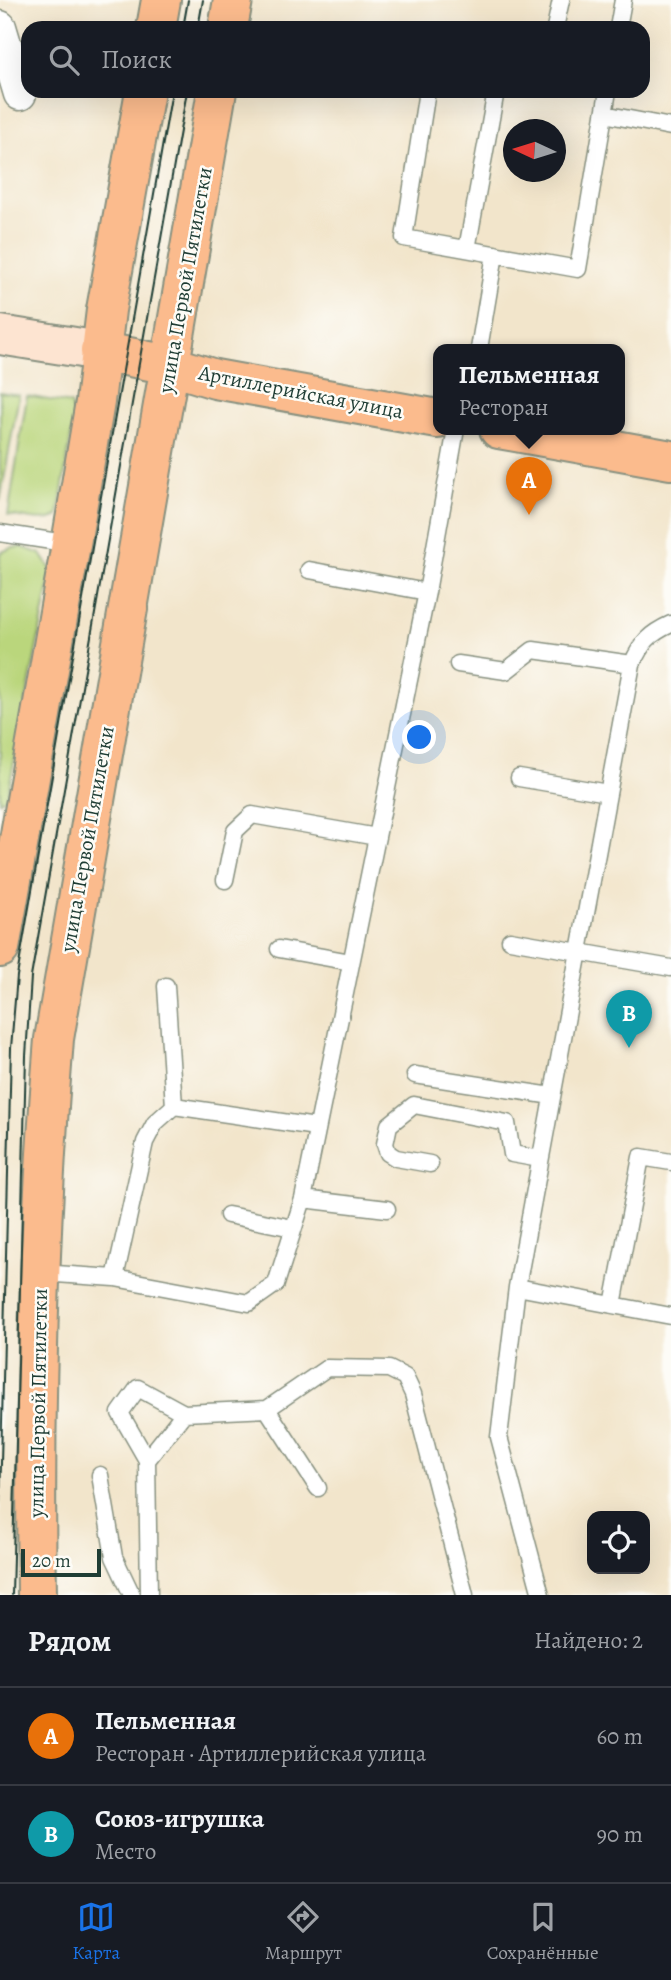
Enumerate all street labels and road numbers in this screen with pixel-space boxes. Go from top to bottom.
street label: улица Первой Пятилетки [151,165,219,396]
street label: Артиллерийская улица [195,358,406,426]
street label: улица Первой Пятилетки [53,724,121,955]
street label: улица Первой Пятилетки [22,1288,54,1519]

